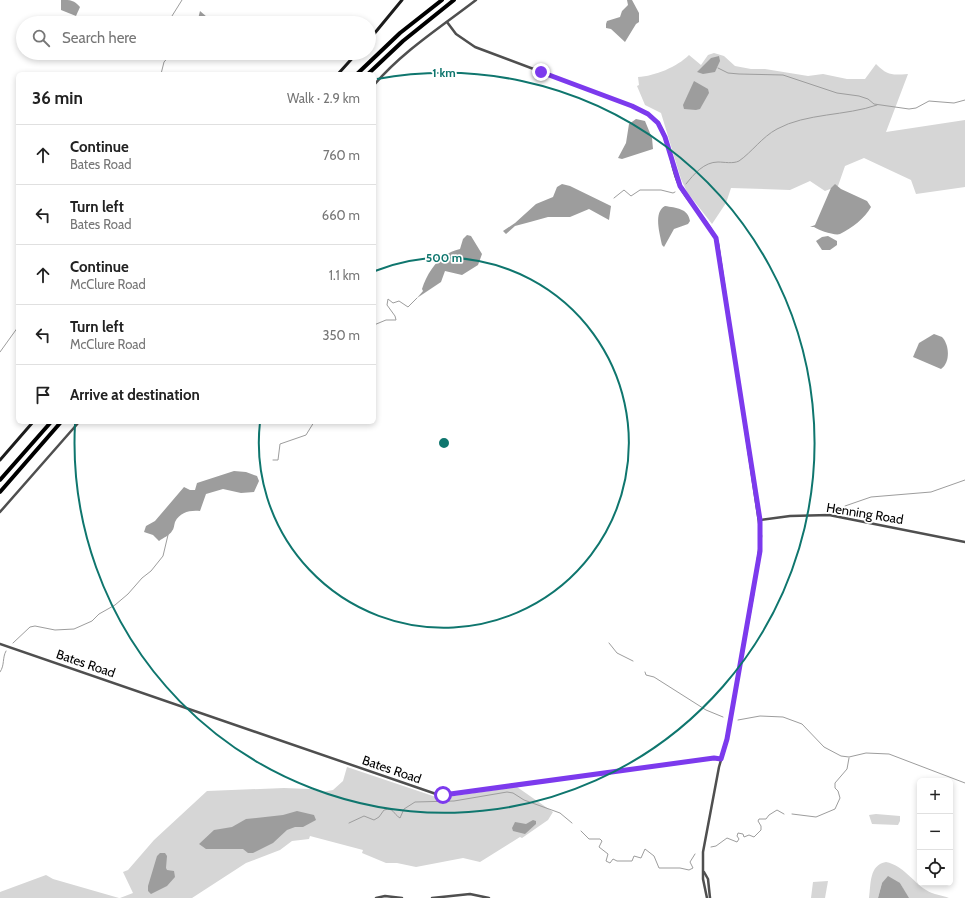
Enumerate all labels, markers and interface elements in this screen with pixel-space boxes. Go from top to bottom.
search box [16,16,376,60]
icon: search [30,27,52,49]
text: Search here [62,29,137,47]
route end [532,63,550,81]
text: 1 km [432,65,456,80]
text: 36 min [32,88,83,108]
text: Walk · 2.9 km [287,90,360,106]
text: Continue [70,138,129,156]
icon: ahead [32,144,54,166]
text: 760 m [323,147,360,163]
text: Bates Road [70,156,131,172]
text: Turn left [70,198,124,216]
icon: left [32,204,54,226]
text: 660 m [322,207,360,223]
text: Bates Road [70,216,131,232]
text: 500 m [426,250,462,265]
text: Continue [70,258,129,276]
icon: ahead [32,264,54,286]
text: 1.1 km [329,267,360,283]
text: McClure Road [70,276,146,292]
text: Turn left [70,318,124,336]
icon: left [32,324,54,346]
text: 350 m [323,327,360,343]
text: McClure Road [70,336,146,352]
icon: arrive [32,384,54,406]
text: Arrive at destination [70,386,200,404]
centre of rings [437,436,451,450]
street label: Henning Road [825,499,905,527]
street label: Bates Road [54,645,118,681]
street label: Bates Road [360,751,424,787]
map controls [917,778,953,886]
button: + [917,778,953,814]
route start [434,786,452,804]
button: − [917,814,953,850]
button: locate [917,850,953,886]

